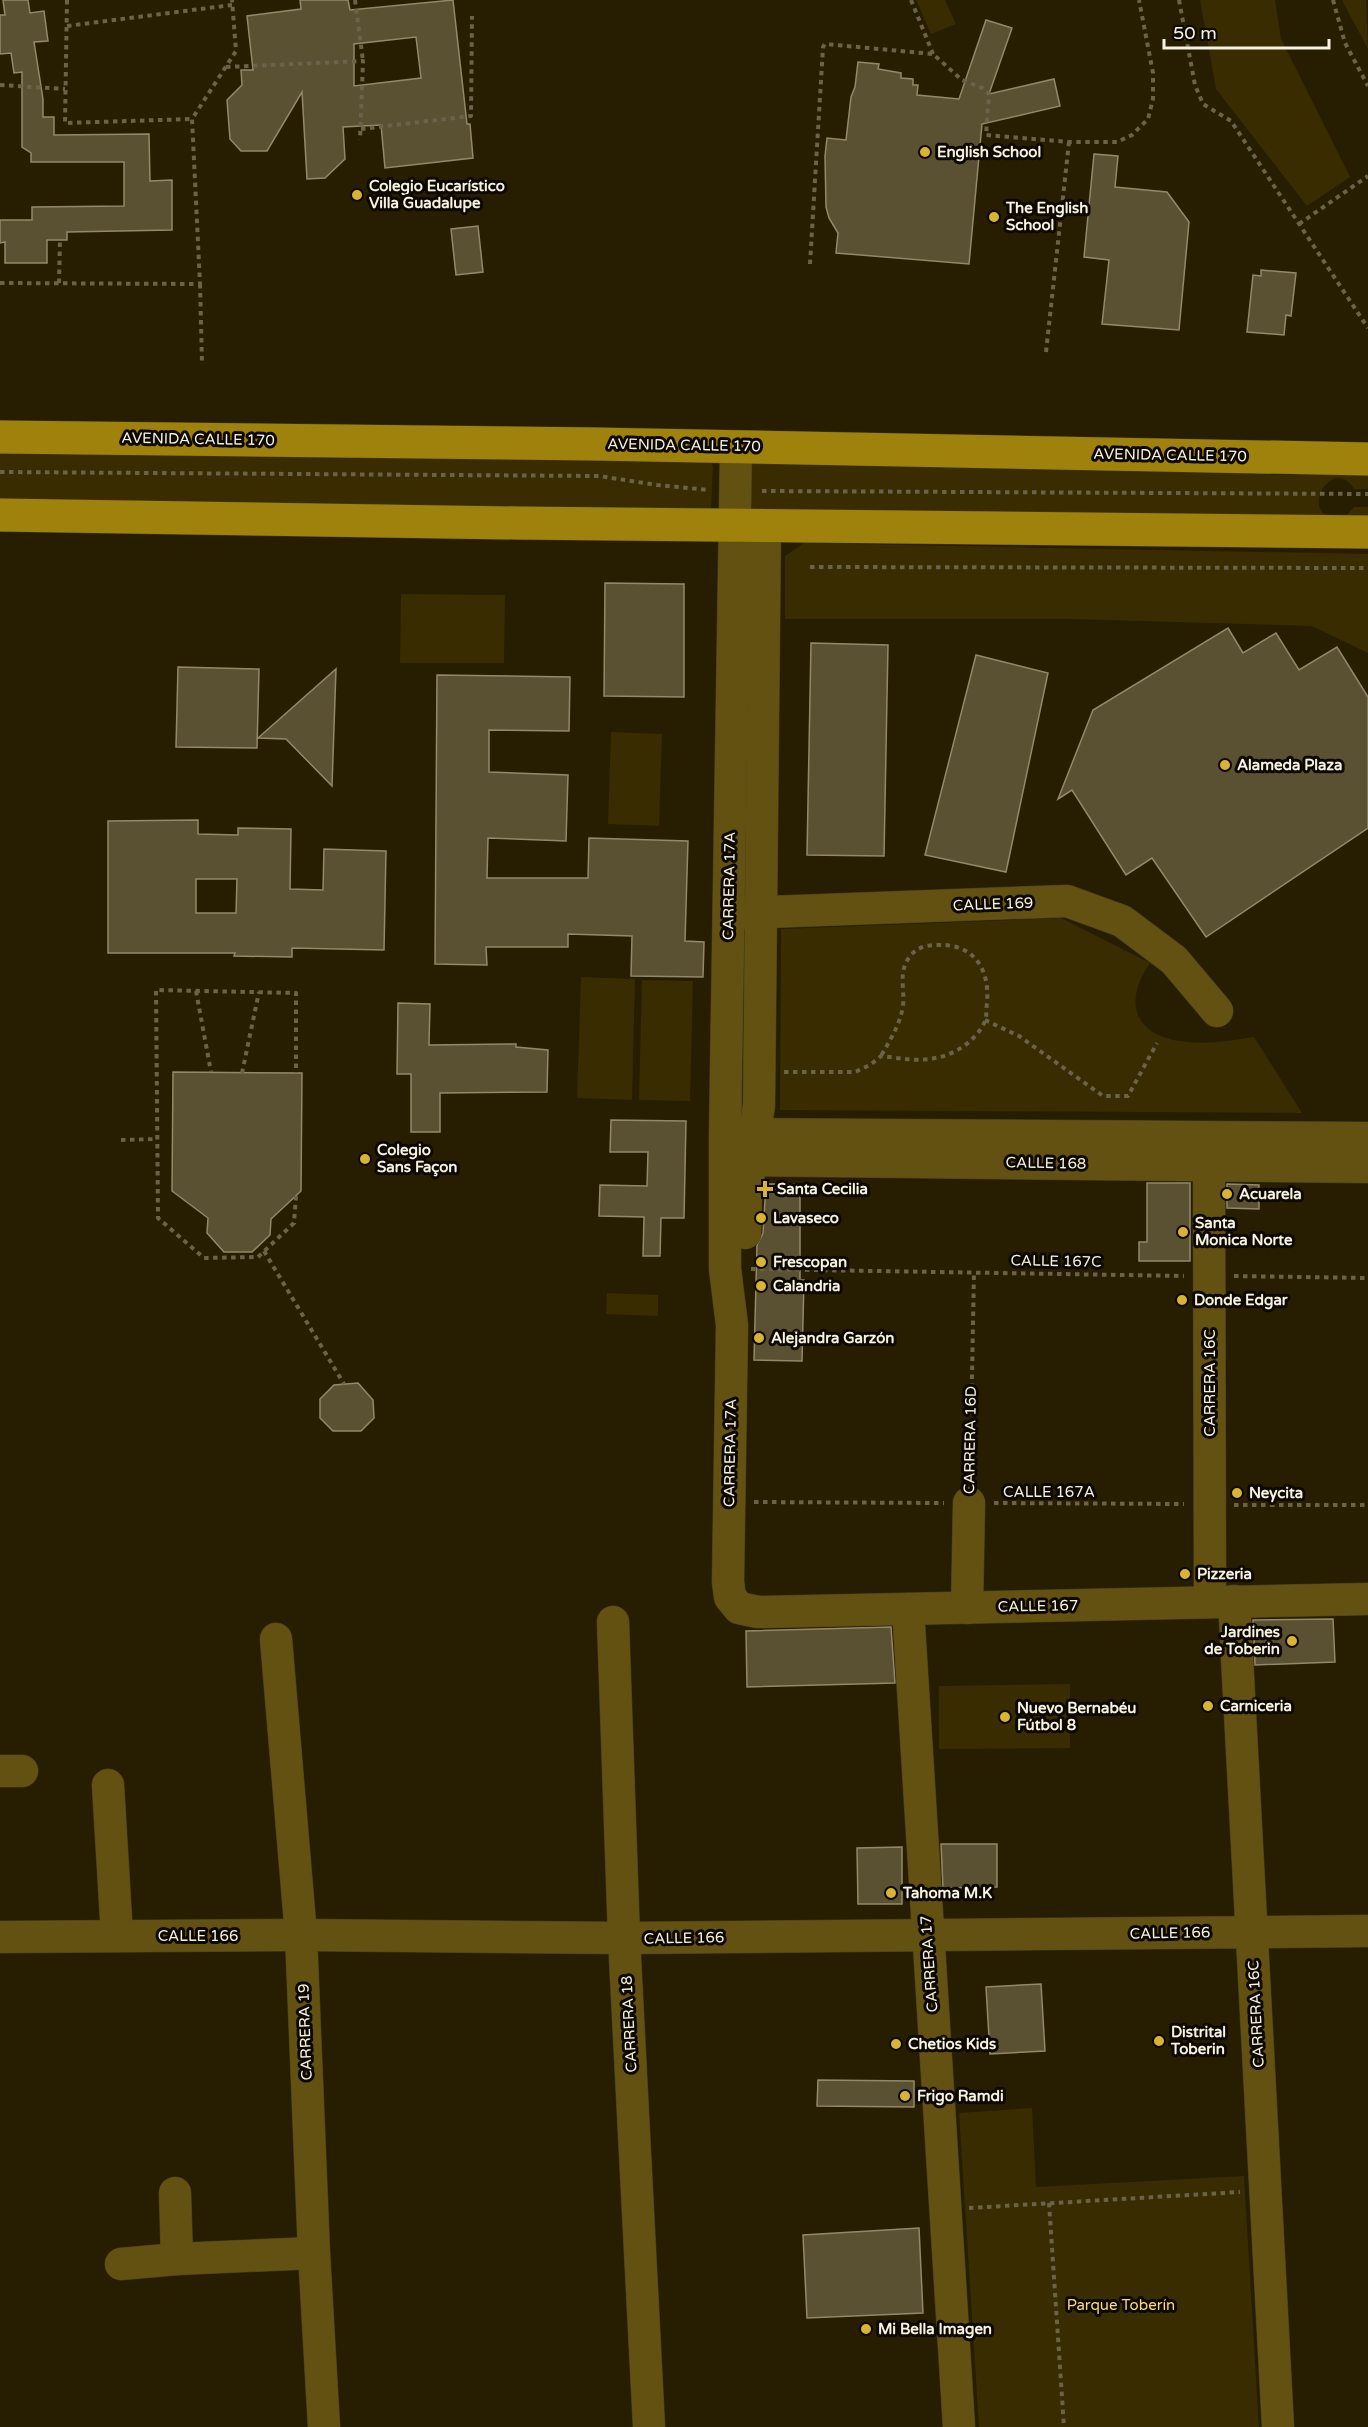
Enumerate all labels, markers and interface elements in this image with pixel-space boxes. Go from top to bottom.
scale bar [1164,12,1329,50]
text: 50 m [1173,22,1217,44]
place label: English School [937,143,1041,162]
marker: English School [918,145,932,159]
place label: Colegio Eucarístico Villa Guadalupe [369,177,505,213]
marker: Colegio Eucarístico Villa Guadalupe [350,188,364,202]
place label: The English School [1005,199,1088,234]
marker: The English School [987,210,1001,224]
street label: AVENIDA CALLE 170 [121,429,275,449]
street label: AVENIDA CALLE 170 [607,435,761,455]
street label: AVENIDA CALLE 170 [1093,445,1247,465]
place label: Alameda Plaza [1237,756,1342,774]
marker: Alameda Plaza [1218,758,1232,772]
street label: CARRERA 17A [719,832,739,940]
street label: CALLE 169 [952,894,1034,914]
place label: Colegio Sans Façon [377,1141,458,1177]
marker: Colegio Sans Façon [358,1152,372,1166]
street label: CALLE 168 [1006,1153,1086,1173]
place label: Santa Cecilia [777,1180,868,1198]
marker: Santa Cecilia [758,1182,772,1196]
place label: Acuarela [1239,1185,1302,1203]
marker: Acuarela [1220,1187,1234,1201]
place label: Lavaseco [773,1209,839,1227]
marker: Lavaseco [754,1211,768,1225]
place label: Santa Monica Norte [1195,1214,1293,1249]
marker: Santa Monica Norte [1176,1225,1190,1239]
street label: CALLE 167C [1010,1251,1102,1271]
place label: Frescopan [773,1253,847,1272]
marker: Frescopan [754,1255,768,1269]
place label: Calandria [773,1277,841,1295]
marker: Calandria [754,1279,768,1293]
place label: Donde Edgar [1194,1291,1288,1310]
marker: Donde Edgar [1175,1293,1189,1307]
place label: Alejandra Garzón [771,1329,895,1348]
street label: CARRERA 16C [1201,1329,1219,1437]
marker: Alejandra Garzón [752,1331,766,1345]
street label: CARRERA 16D [960,1386,980,1494]
street label: CARRERA 17A [720,1399,740,1507]
street label: CALLE 167A [1003,1483,1095,1501]
place label: Neycita [1249,1484,1303,1503]
marker: Neycita [1230,1486,1244,1500]
place label: Pizzeria [1197,1565,1252,1583]
marker: Pizzeria [1178,1567,1192,1581]
street label: CALLE 167 [998,1596,1078,1616]
place label: Jardines de Toberin [1204,1623,1280,1658]
marker: Jardines de Toberin [1285,1634,1299,1648]
place label: Carniceria [1220,1697,1292,1715]
place label: Nuevo Bernabéu Fútbol 8 [1017,1699,1136,1734]
marker: Carniceria [1201,1699,1215,1713]
marker: Nuevo Bernabéu Fútbol 8 [998,1710,1012,1724]
place label: Tahoma M.K [902,1884,992,1902]
marker: Tahoma M.K [884,1886,898,1900]
street label: CARRERA 17 [917,1915,941,2013]
street label: CALLE 166 [1130,1923,1210,1943]
street label: CALLE 166 [158,1927,238,1945]
street label: CALLE 166 [644,1928,724,1948]
street label: CARRERA 16C [1244,1960,1268,2068]
street label: CARRERA 18 [617,1975,641,2073]
street label: CARRERA 19 [294,1983,316,2081]
place label: Distrital Toberin [1170,2023,1226,2058]
marker: Distrital Toberin [1152,2034,1166,2048]
place label: Chetios Kids [908,2035,996,2053]
marker: Chetios Kids [889,2037,903,2051]
place label: Frigo Ramdi [917,2087,1004,2106]
marker: Frigo Ramdi [898,2089,912,2103]
park label: Parque Toberín [1067,2296,1175,2314]
place label: Mi Bella Imagen [878,2320,992,2339]
marker: Mi Bella Imagen [859,2322,873,2336]

